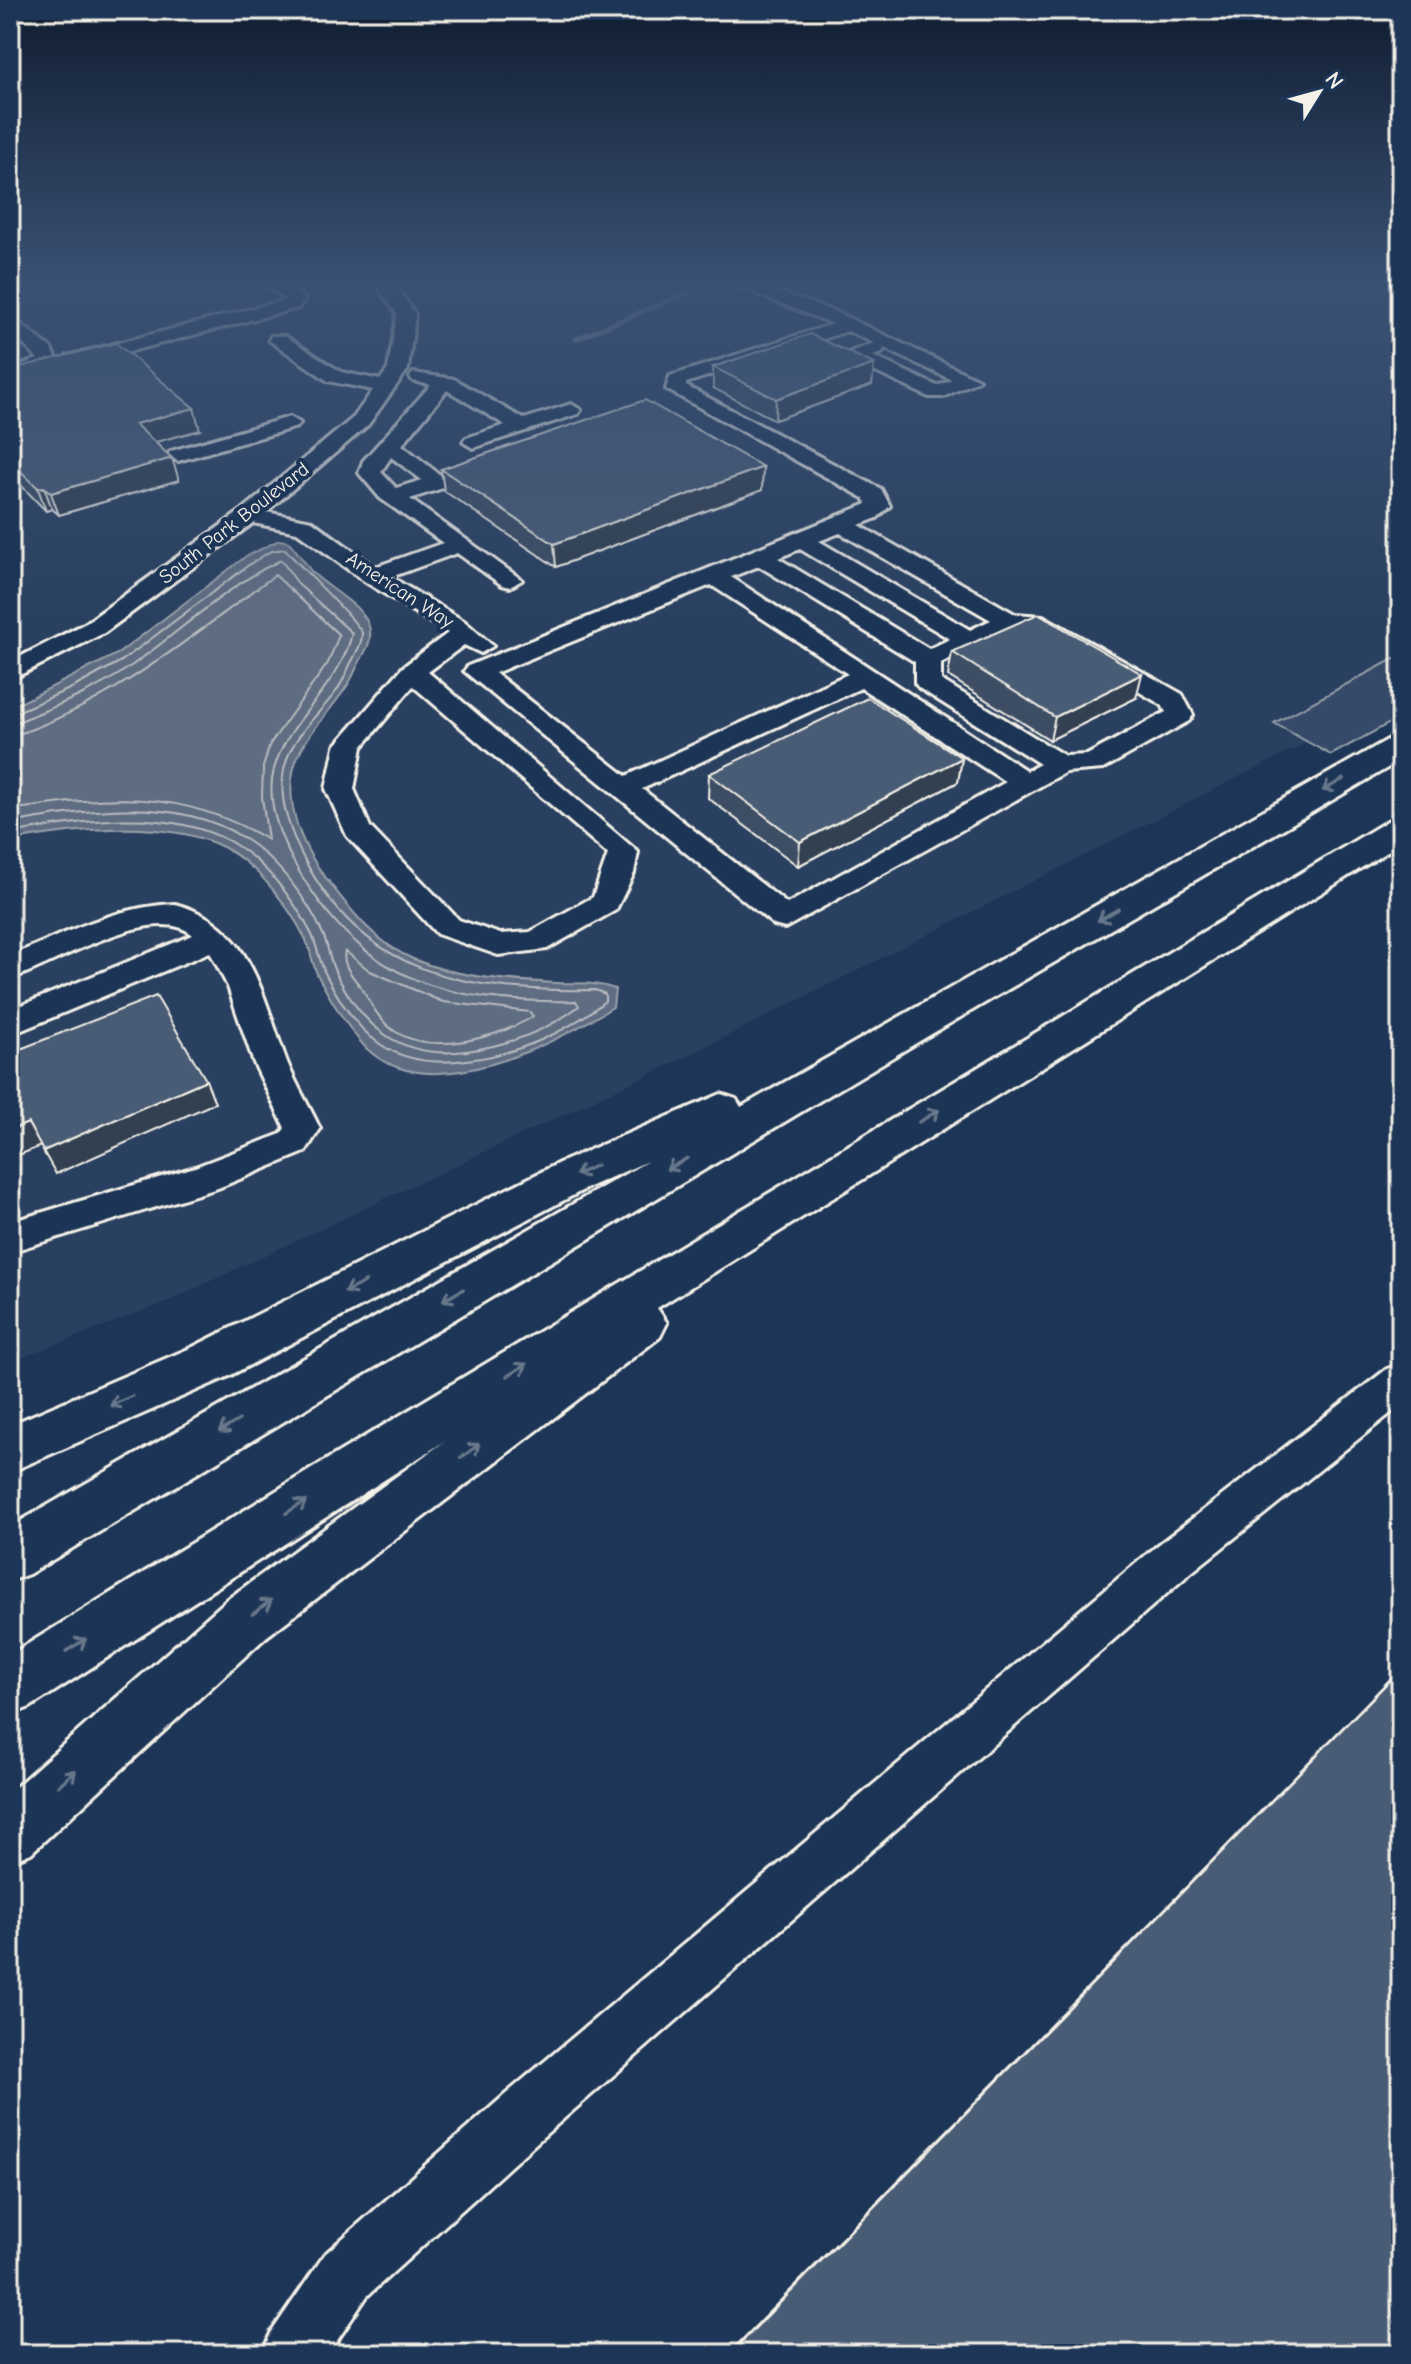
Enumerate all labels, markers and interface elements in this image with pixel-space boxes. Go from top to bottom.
north arrow [1279,52,1359,132]
text: N [1319,67,1349,94]
street label: South Park Boulevard [155,457,313,589]
street label: American Way [342,547,458,633]
one-way arrow [1322,777,1345,793]
one-way arrow [1097,907,1120,923]
one-way arrow [917,1108,940,1124]
one-way arrow [666,1157,690,1172]
one-way arrow [575,1163,599,1178]
one-way arrow [343,1280,367,1296]
one-way arrow [442,1287,465,1303]
one-way arrow [505,1362,528,1378]
one-way arrow [109,1394,134,1409]
one-way arrow [218,1418,241,1434]
one-way arrow [459,1443,481,1459]
one-way arrow [284,1498,307,1514]
one-way arrow [251,1598,272,1615]
one-way arrow [64,1637,87,1653]
one-way arrow [56,1769,76,1787]

